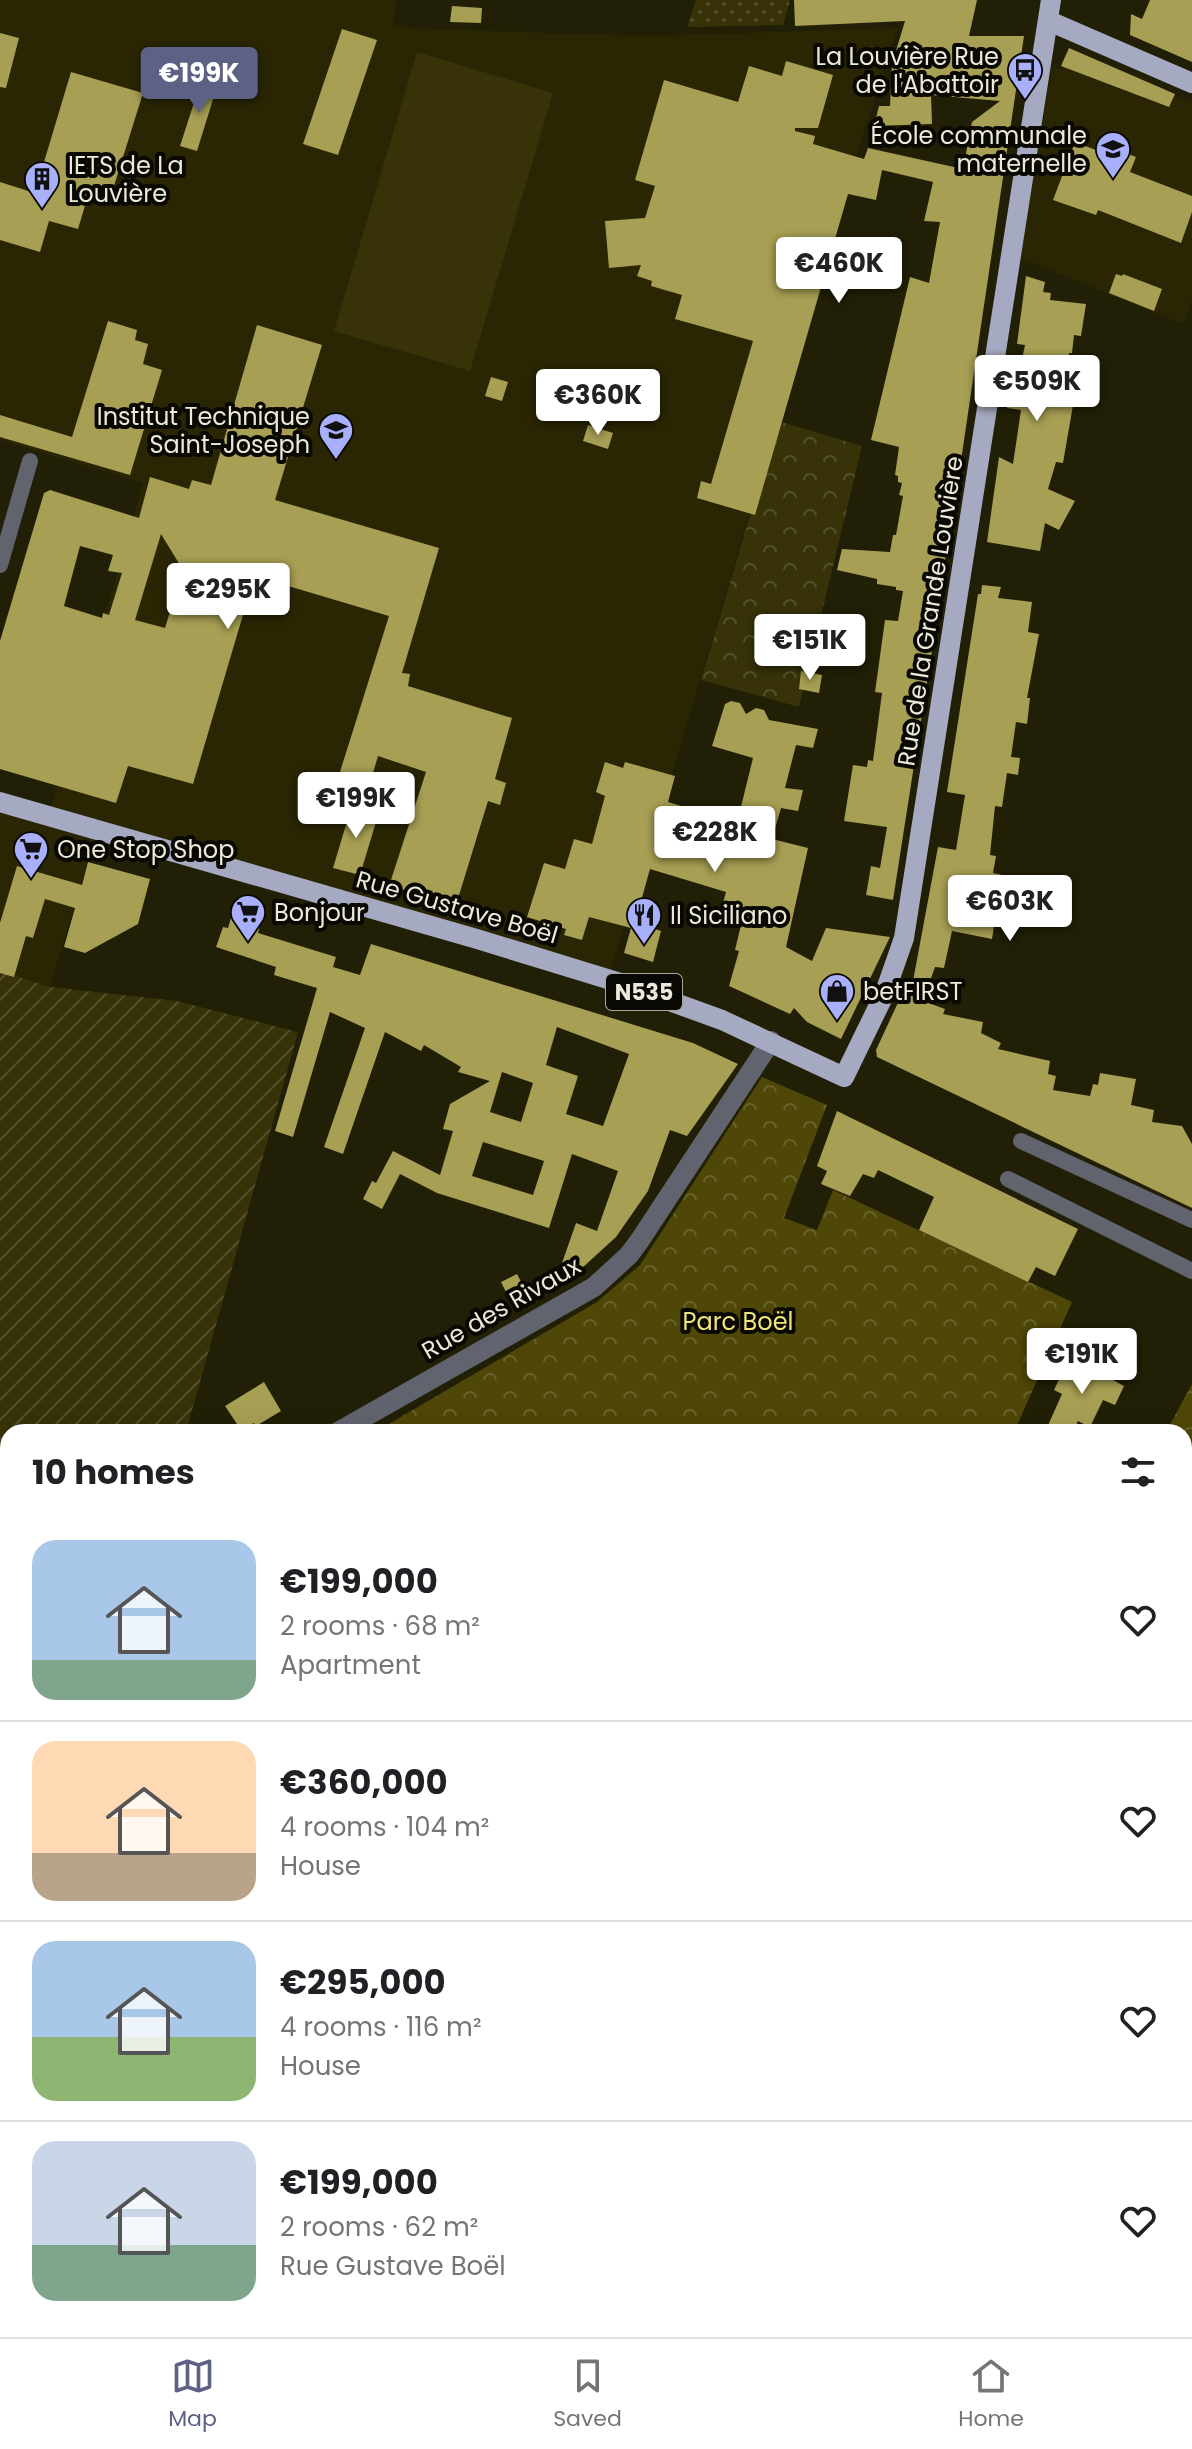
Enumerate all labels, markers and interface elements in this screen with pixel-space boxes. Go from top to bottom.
place label: La Louvière Rue de l'Abattoir [816,40,999,101]
pin: €199K [143,47,255,115]
bus stop icon: La Louvière Rue de l'Abattoir [1006,51,1044,101]
text: €199K [159,55,239,91]
place label: École communale maternelle [870,119,1087,180]
school or university icon: École communale maternelle [1094,130,1132,180]
place label: IETS de La Louvière [68,149,184,210]
building icon: IETS de La Louvière [23,160,61,210]
pin: €460K [783,237,895,305]
text: €460K [794,245,884,281]
pin: €509K [981,355,1093,423]
text: €509K [993,363,1081,399]
pin: €360K [542,369,654,437]
text: €360K [554,377,642,413]
place label: Institut Technique Saint-Joseph [97,400,310,461]
school or university icon: Institut Technique Saint-Joseph [317,411,355,461]
street label: Rue de la Grande Louvière [889,454,971,768]
pin: €295K [172,563,284,631]
text: €295K [185,571,271,607]
pin: €151K [754,614,866,682]
text: €151K [772,622,848,658]
pin: €199K [300,772,412,840]
text: €199K [316,780,396,816]
pin: €228K [659,806,771,874]
text: €228K [672,814,758,850]
supermarket icon: One Stop Shop [12,830,50,880]
place label: One Stop Shop [57,833,234,866]
street label: Rue Gustave Boël [352,862,562,952]
pin: €603K [954,875,1066,943]
text: €603K [966,883,1054,919]
supermarket icon: Bonjour [229,893,267,943]
place label: Bonjour [274,896,365,929]
restaurant icon: Il Siciliano [625,896,663,946]
place label: Il Siciliano [670,899,787,932]
shop icon: betFIRST [818,972,856,1022]
road number: N535 [606,974,682,1010]
place label: betFIRST [863,975,963,1008]
street label: Rue des Rivaux [416,1249,587,1367]
park label: Parc Boël [683,1305,793,1338]
pin: €191K [1026,1328,1138,1396]
text: €191K [1045,1336,1119,1372]
text: 10 homes [32,1448,195,1496]
icon: filters [1116,1450,1160,1494]
text: €199,000 [280,1557,438,1605]
icon: home [96,1572,192,1668]
icon: heart [1116,1598,1160,1642]
text: 2 rooms · 68 m² [280,1608,480,1644]
text: Apartment [280,1647,421,1683]
text: €360,000 [280,1758,448,1806]
icon: home [96,1773,192,1869]
icon: heart [1116,1799,1160,1843]
text: 4 rooms · 104 m² [280,1809,489,1845]
text: House [280,1848,361,1884]
text: €295,000 [280,1958,446,2006]
icon: home [96,1973,192,2069]
icon: heart [1116,1999,1160,2043]
text: 4 rooms · 116 m² [280,2009,481,2045]
text: House [280,2048,361,2084]
text: €199,000 [280,2158,438,2206]
icon: home [96,2173,192,2269]
icon: heart [1116,2199,1160,2243]
text: 2 rooms · 62 m² [280,2209,478,2245]
text: Rue Gustave Boël [280,2248,506,2284]
tab: Map [168,2354,217,2435]
tab: Saved [553,2354,622,2435]
tab: Home [958,2354,1024,2435]

